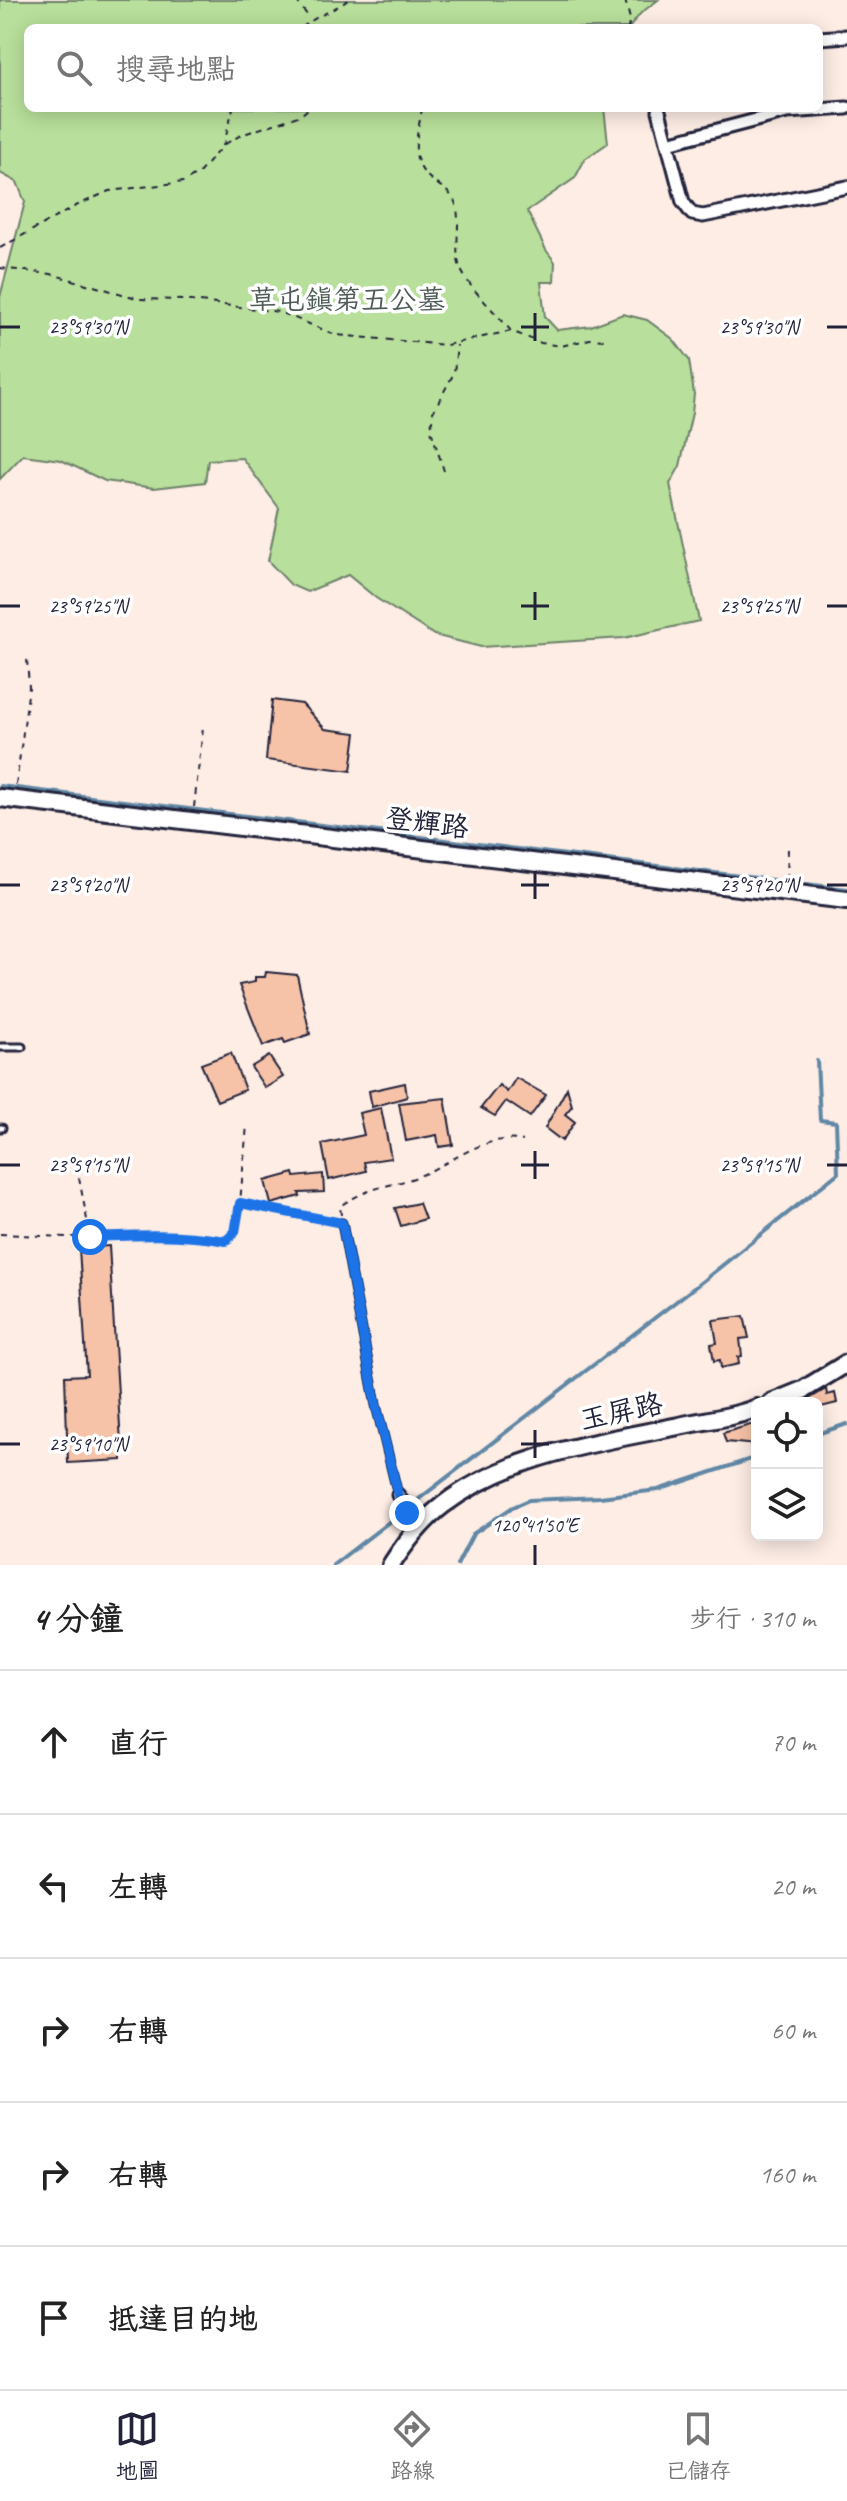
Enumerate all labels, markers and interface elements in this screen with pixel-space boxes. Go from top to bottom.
search box [24,24,823,112]
icon: search [52,46,96,90]
text: 搜尋地點 [116,50,236,88]
park label: 草屯鎮第五公墓 [249,282,445,317]
text: 23°59'30"N [49,315,130,340]
text: 23°59'30"N [720,315,801,340]
text: 23°59'25"N [49,594,130,619]
text: 23°59'25"N [720,594,801,619]
street label: 登輝路 [383,800,471,845]
text: 23°59'20"N [49,873,130,898]
text: 23°59'20"N [720,873,801,898]
text: 23°59'15"N [49,1153,130,1178]
text: 23°59'15"N [720,1153,801,1178]
route start [72,1219,108,1255]
street label: 玉屏路 [576,1386,666,1437]
map controls [751,1397,823,1541]
button: locate [751,1397,823,1469]
text: 23°59'10"N [49,1432,130,1457]
button: layers [751,1469,823,1541]
route end [389,1495,425,1531]
text: 120°41'50"E [492,1513,581,1538]
text: 4 分鐘 [32,1597,124,1640]
text: 步行 · 310 m [690,1602,815,1635]
icon: ahead [32,1720,76,1764]
text: 直行 [108,1724,168,1762]
text: 70 m [771,1726,815,1759]
icon: left [32,1864,76,1908]
text: 左轉 [108,1868,168,1906]
text: 20 m [771,1870,815,1903]
icon: right [32,2008,76,2052]
text: 右轉 [108,2012,168,2050]
text: 60 m [771,2014,815,2047]
icon: right [32,2152,76,2196]
text: 右轉 [108,2156,168,2194]
text: 160 m [759,2158,815,2191]
icon: arrive [32,2296,76,2340]
text: 抵達目的地 [108,2300,258,2338]
tab: 地圖 [115,2407,160,2485]
tab: 路線 [390,2407,435,2485]
tab: 已儲存 [665,2407,732,2485]

